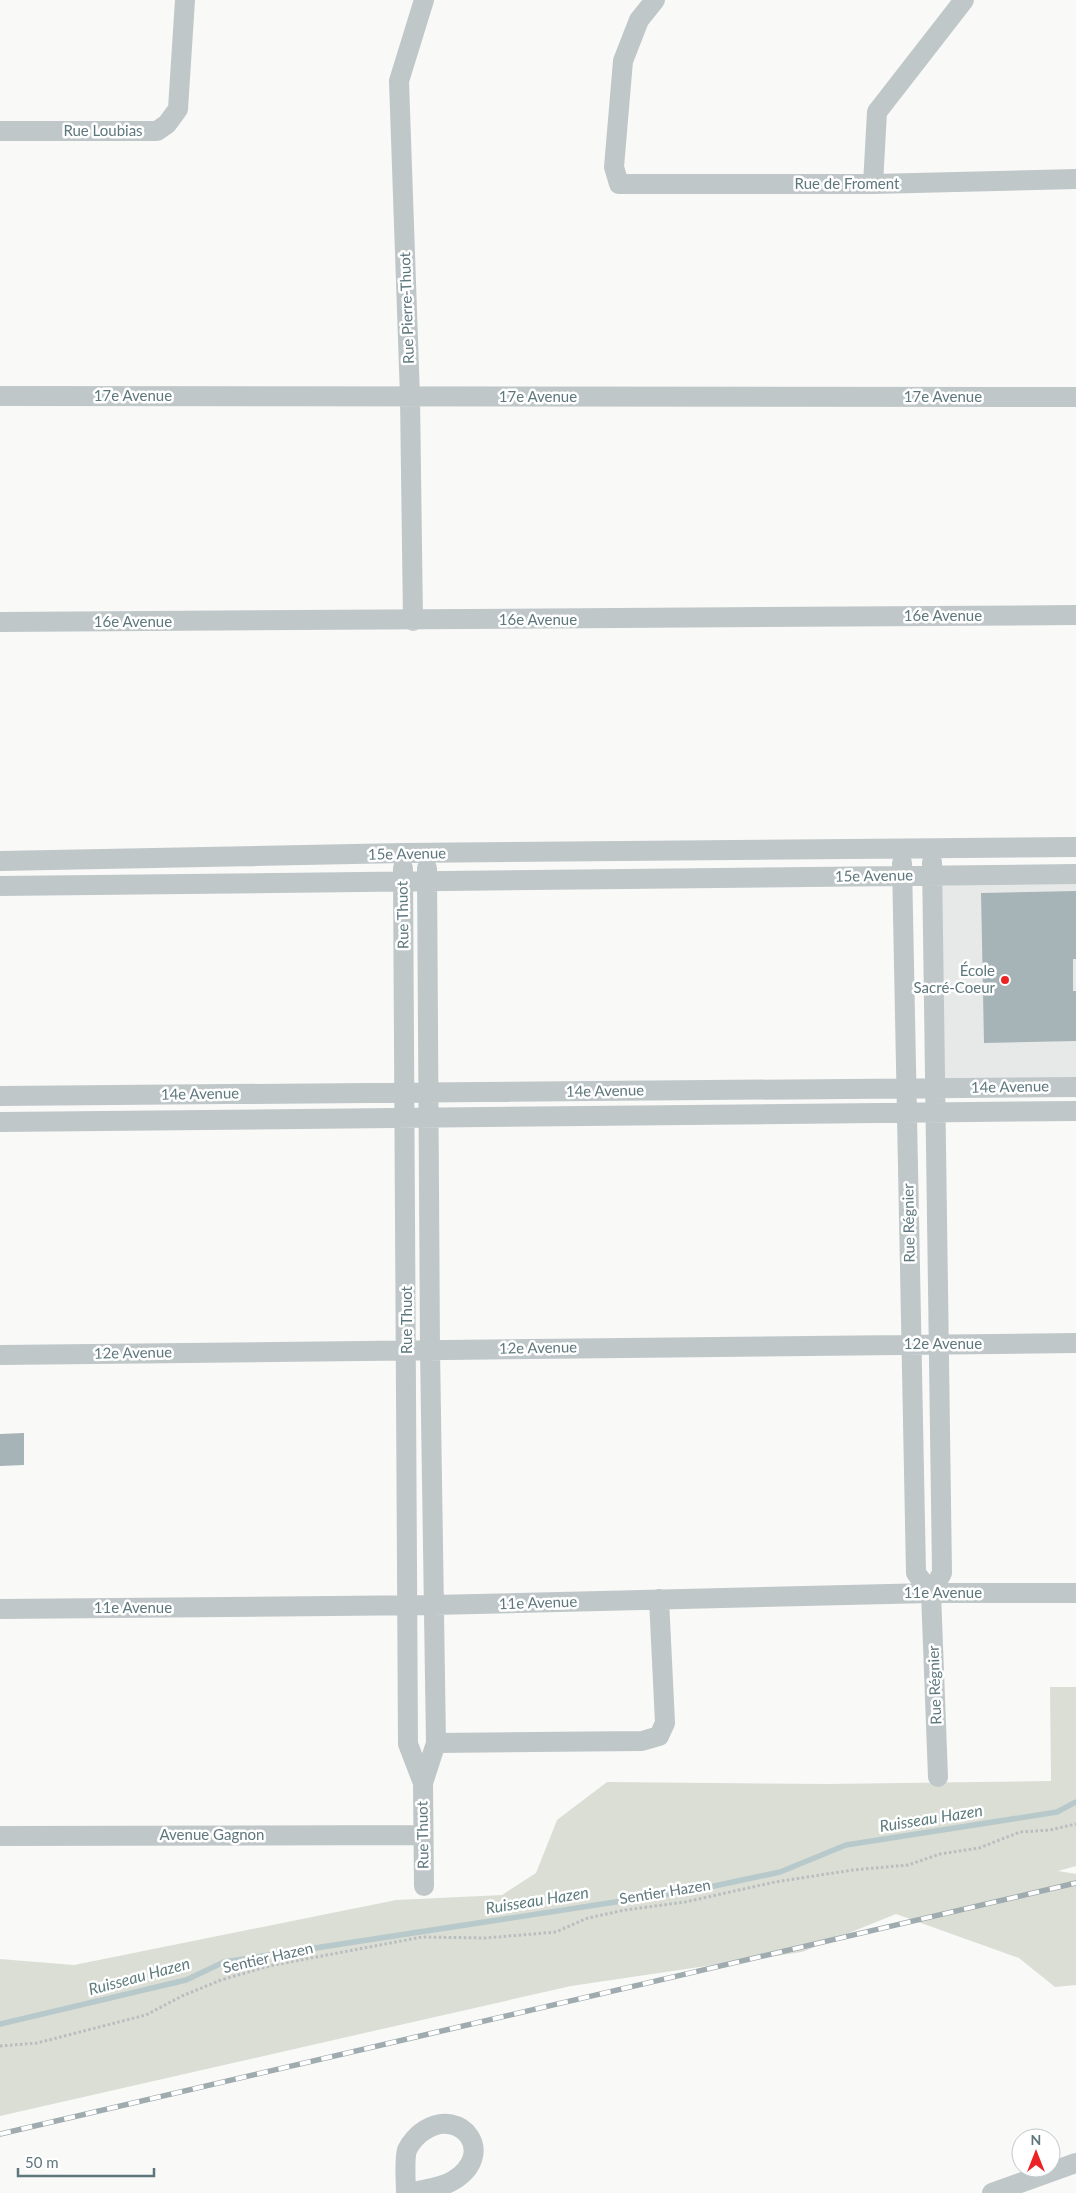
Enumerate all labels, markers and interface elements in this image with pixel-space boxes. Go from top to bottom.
street label: Rue Loubias [63,121,143,139]
street label: Rue de Froment [795,174,900,192]
street label: Rue Pierre-Thuot [395,251,417,364]
street label: 17e Avenue [94,386,172,404]
street label: 17e Avenue [499,387,577,405]
street label: 17e Avenue [904,387,982,405]
street label: 16e Avenue [904,606,982,624]
street label: 16e Avenue [499,610,577,628]
street label: 16e Avenue [94,612,172,630]
street label: 15e Avenue [368,843,446,863]
street label: 15e Avenue [835,865,913,885]
street label: Rue Thuot [392,880,412,949]
place label: École Sacré-Coeur [914,961,996,996]
marker: École Sacré-Coeur [999,974,1011,986]
street label: 14e Avenue [971,1076,1049,1096]
street label: 14e Avenue [566,1080,644,1100]
street label: 14e Avenue [161,1083,239,1103]
street label: Rue Régnier [898,1183,918,1263]
street label: Rue Thuot [397,1285,415,1354]
street label: 12e Avenue [904,1334,982,1352]
street label: 12e Avenue [499,1337,577,1357]
street label: 12e Avenue [94,1342,172,1362]
street label: 11e Avenue [904,1583,982,1601]
street label: 11e Avenue [499,1592,577,1612]
street label: 11e Avenue [94,1598,172,1616]
street label: Rue Régnier [924,1645,944,1725]
street label: Rue Thuot [412,1800,432,1869]
water label: Ruisseau Hazen [878,1800,984,1835]
street label: Avenue Gagnon [160,1825,264,1843]
street label: Sentier Hazen [618,1875,712,1907]
water label: Ruisseau Hazen [484,1882,590,1917]
street label: Sentier Hazen [221,1938,315,1976]
water label: Ruisseau Hazen [86,1953,192,1998]
north arrow [1011,2128,1061,2178]
text: N [1031,2131,1041,2148]
scale bar [18,2146,154,2178]
text: 50 m [25,2153,59,2171]

